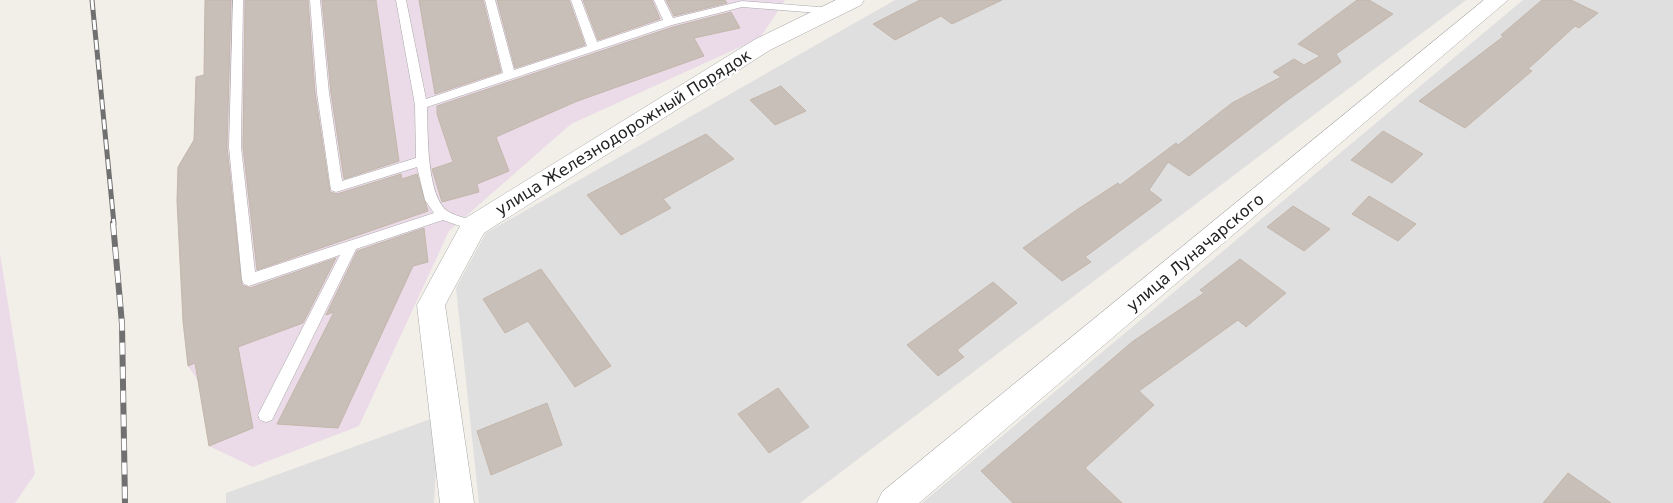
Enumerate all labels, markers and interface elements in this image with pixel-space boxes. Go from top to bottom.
street label: улица Железнодорожный Порядок [492,45,755,219]
street label: улица Луначарского [1123,189,1268,315]

